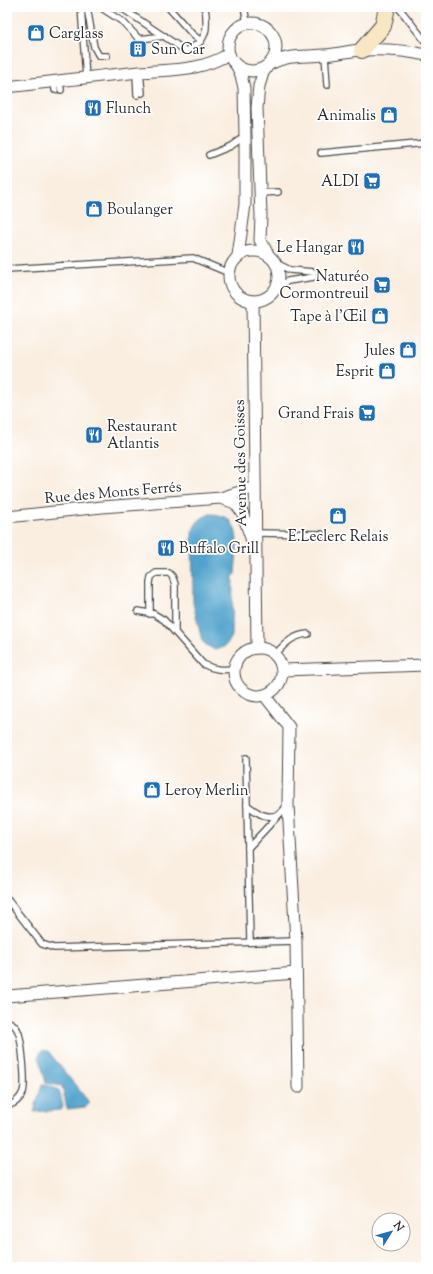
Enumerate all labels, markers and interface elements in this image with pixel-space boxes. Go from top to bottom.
shop icon: Carglass [26,23,46,43]
place label: Carglass [49,24,104,45]
building icon: Sun Car [128,39,148,59]
place label: Sun Car [151,40,205,61]
restaurant icon: Flunch [83,98,103,118]
place label: Flunch [106,99,151,120]
shop icon: Animalis [379,105,399,125]
place label: Animalis [317,106,376,127]
supermarket icon: ALDI [362,171,382,191]
place label: ALDI [321,172,359,193]
shop icon: Boulanger [84,199,104,219]
place label: Boulanger [107,200,173,221]
restaurant icon: Le Hangar [346,237,366,257]
place label: Le Hangar [277,238,343,259]
place label: Naturéo Cormontreuil [279,267,369,305]
supermarket icon: Naturéo Cormontreuil [372,275,392,295]
shop icon: Tape à l'Œil [370,306,390,326]
place label: Tape à l'Œil [290,307,367,328]
shop icon: Jules [398,340,418,360]
place label: Jules [364,341,395,362]
shop icon: Esprit [377,361,397,381]
place label: Esprit [336,362,374,383]
street label: Avenue des Goisses [230,399,253,527]
supermarket icon: Grand Frais [357,403,377,423]
place label: Grand Frais [278,404,354,425]
place label: Restaurant Atlantis [107,417,177,455]
restaurant icon: Restaurant Atlantis [84,425,104,445]
street label: Rue des Monts Ferrés [44,477,183,510]
shop icon: E.Leclerc Relais [328,506,348,526]
place label: E.Leclerc Relais [288,527,388,548]
restaurant icon: Buffalo Grill [156,538,176,558]
place label: Buffalo Grill [179,539,259,560]
shop icon: Leroy Merlin [142,780,162,800]
place label: Leroy Merlin [165,781,249,802]
north arrow [371,1212,411,1252]
text: N [389,1217,407,1235]

